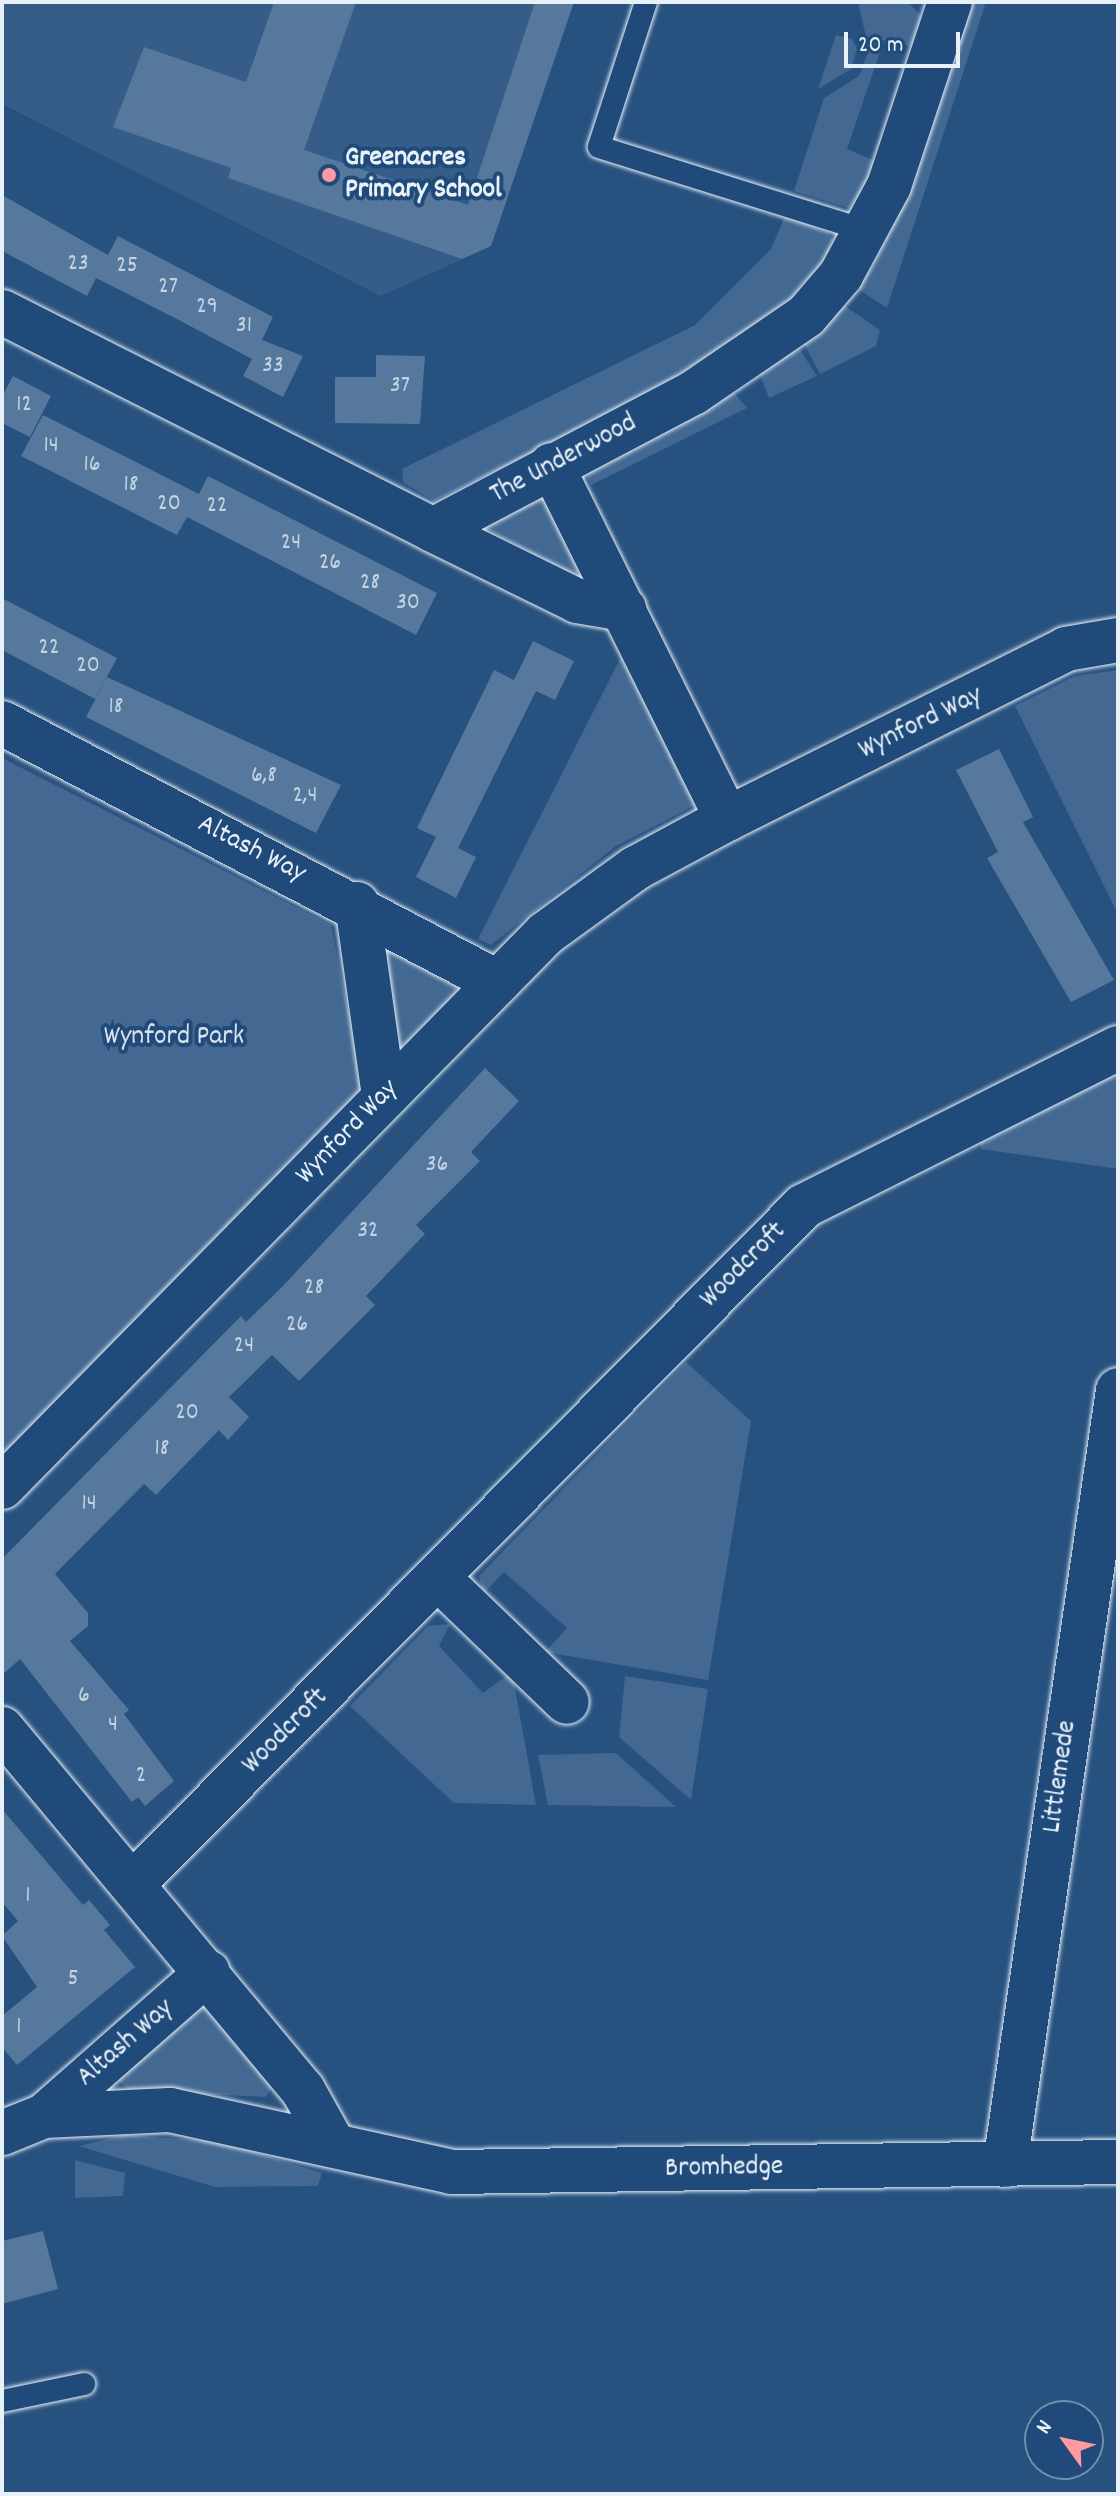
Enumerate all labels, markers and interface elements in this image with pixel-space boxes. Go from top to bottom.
scale bar [848,16,964,66]
text: 20 m [858,29,904,63]
place label: Greenacres Primary School [345,142,502,208]
marker: Greenacres Primary School [320,166,338,184]
house number: 23 [67,251,89,279]
house number: 25 [116,253,138,281]
house number: 27 [158,274,178,302]
house number: 29 [196,294,218,322]
house number: 31 [236,313,252,341]
house number: 33 [262,353,284,381]
house number: 37 [390,373,410,401]
house number: 12 [16,392,32,420]
street label: The Underwood [485,407,643,513]
house number: 14 [43,433,59,461]
house number: 16 [83,452,101,480]
house number: 18 [124,472,138,500]
house number: 20 [157,491,181,519]
house number: 22 [207,493,227,521]
house number: 24 [281,530,301,558]
house number: 26 [319,550,341,578]
house number: 28 [360,570,380,598]
house number: 30 [396,590,420,618]
house number: 22 [39,635,59,663]
house number: 20 [76,653,100,681]
street label: Wynford Way [854,680,988,768]
house number: 18 [109,694,123,722]
house number: 6,8 [251,763,277,791]
house number: 2,4 [292,783,318,811]
street label: Altash Way [191,808,311,892]
park label: Wynford Park [104,1021,244,1055]
street label: Wynford Way [290,1073,406,1193]
house number: 36 [426,1152,448,1180]
street label: Woodcroft [694,1216,794,1316]
house number: 32 [357,1218,379,1246]
house number: 28 [304,1275,324,1303]
house number: 26 [286,1312,308,1340]
house number: 24 [234,1333,254,1361]
house number: 20 [175,1400,199,1428]
house number: 18 [155,1436,169,1464]
house number: 14 [81,1491,97,1519]
street label: Woodcroft [236,1682,336,1782]
house number: 6 [78,1683,90,1711]
house number: 4 [108,1712,118,1740]
street label: Littlemede [1036,1719,1086,1835]
house number: 2 [136,1763,146,1791]
house number: 1 [25,1883,31,1911]
house number: 5 [67,1966,79,1994]
street label: Altash Way [71,1993,181,2095]
house number: 1 [16,2014,22,2042]
street label: Bromhedge [665,2151,783,2187]
north arrow [1024,2400,1104,2480]
text: N [1029,2415,1061,2441]

